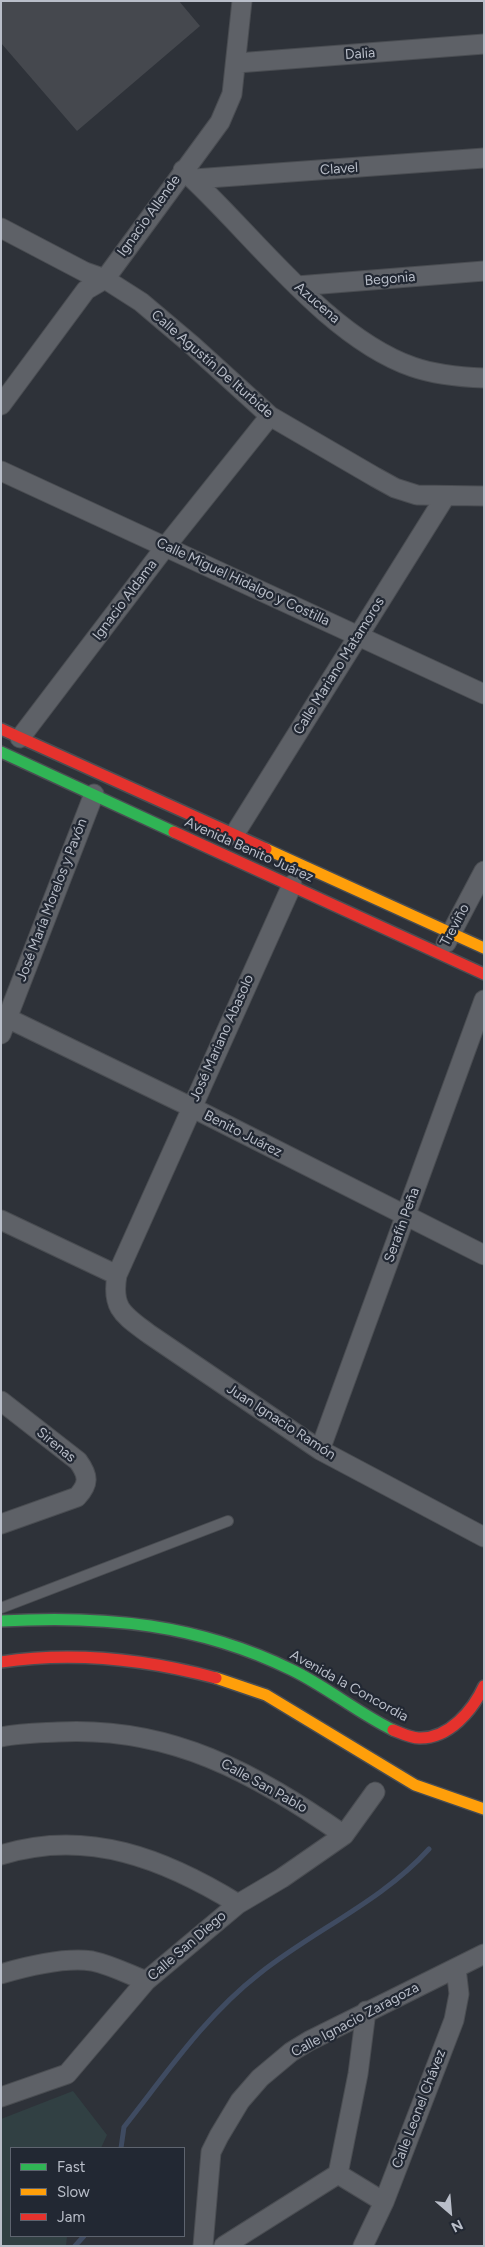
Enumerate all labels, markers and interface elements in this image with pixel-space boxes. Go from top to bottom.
street label: Dalia [344,45,376,63]
street label: Clavel [319,159,359,179]
street label: Ignacio Allende [114,172,184,260]
street label: Begonia [364,268,416,290]
street label: Azucena [291,279,343,327]
street label: Calle Agustín De Iturbide [148,307,276,421]
street label: Calle Miguel Hidalgo y Costilla [154,534,332,630]
street label: Ignacio Aldama [89,556,161,644]
street label: Calle Mariano Matamoros [290,594,388,738]
street label: Avenida Benito Juárez [182,814,316,886]
street label: José María Morelos y Pavón [13,816,91,984]
street label: Treviño [437,901,473,949]
street label: José Mariano Abasolo [186,972,258,1104]
street label: Benito Juárez [201,1107,285,1161]
street label: Serafín Peña [381,1185,423,1265]
street label: Juan Ignacio Ramón [223,1380,339,1464]
street label: Sirenas [33,1424,79,1466]
street label: Avenida la Concordia [287,1646,411,1726]
street label: Calle San Pablo [218,1755,310,1817]
street label: Calle San Diego [144,1907,230,1985]
street label: Calle Ignacio Zaragoza [288,1979,422,2061]
street label: Calle Leonel Chávez [389,2047,449,2171]
legend [10,2147,185,2237]
text: Fast [57,2158,85,2176]
text: Slow [57,2183,90,2201]
north arrow [425,2187,475,2237]
text: Jam [57,2208,85,2226]
text: N [448,2216,466,2236]

